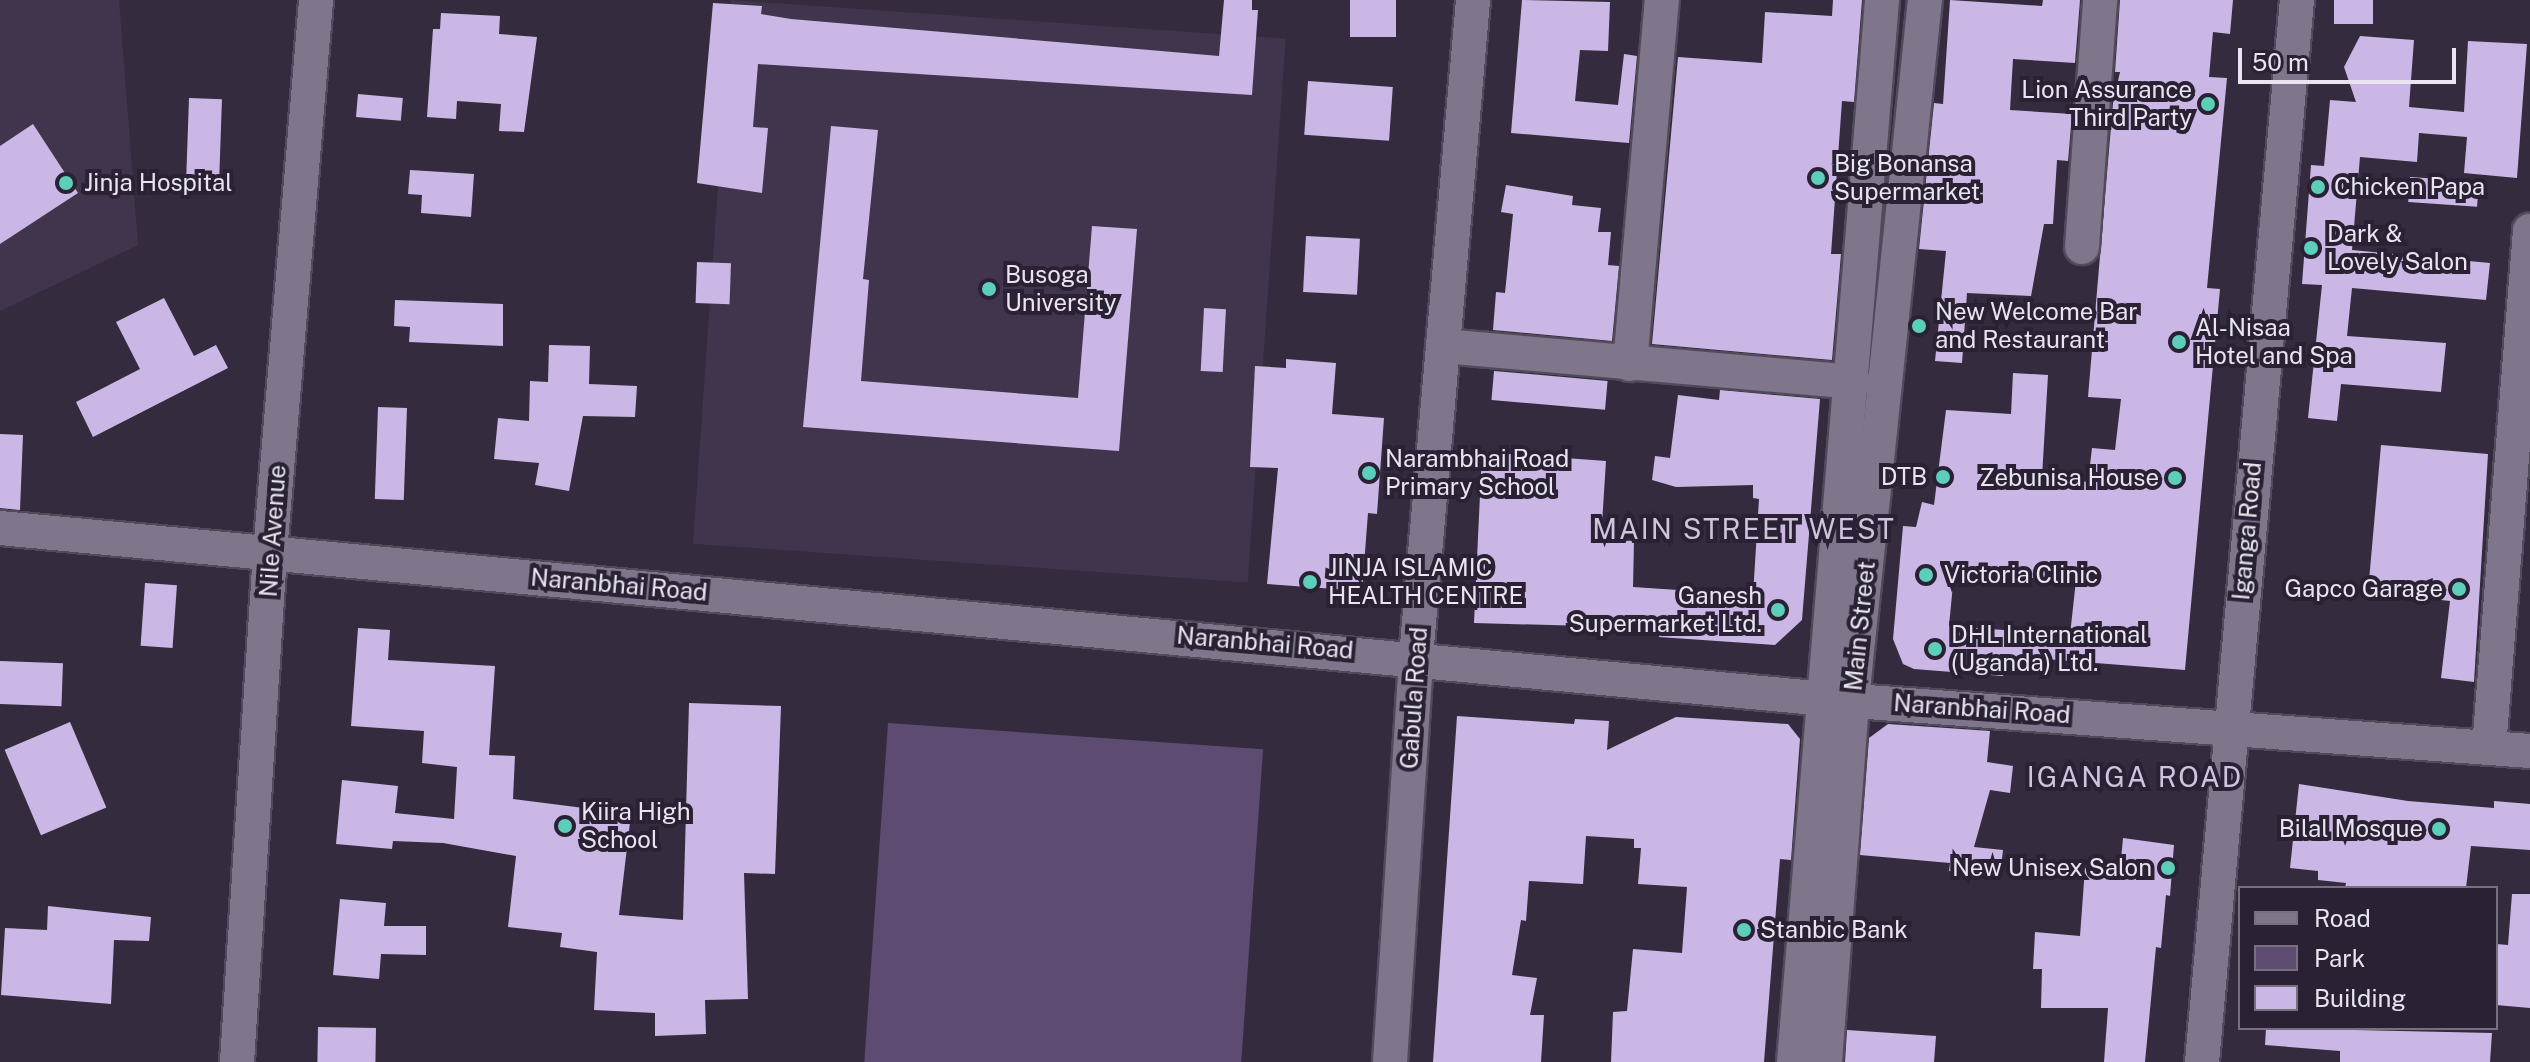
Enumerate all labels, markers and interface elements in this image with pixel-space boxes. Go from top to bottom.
scale bar [2242,32,2460,82]
text: 50 m [2252,48,2309,76]
place label: Lion Assurance Third Party [2021,76,2192,132]
marker: Lion Assurance Third Party [2199,95,2217,113]
place label: Big Bonansa Supermarket [1834,150,1980,206]
place label: Jinja Hospital [84,169,233,197]
marker: Big Bonansa Supermarket [1809,169,1827,187]
marker: Jinja Hospital [55,172,77,194]
place label: Chicken Papa [2334,173,2485,201]
marker: Chicken Papa [2309,178,2327,196]
place label: Dark & Lovely Salon [2327,220,2468,276]
marker: Dark & Lovely Salon [2302,239,2320,257]
place label: Busoga University [1005,261,1117,317]
marker: Busoga University [980,280,998,298]
place label: New Welcome Bar and Restaurant [1935,298,2138,354]
place label: Al-Nisaa Hotel and Spa [2195,314,2353,370]
marker: New Welcome Bar and Restaurant [1910,317,1928,335]
marker: Al-Nisaa Hotel and Spa [2170,333,2188,351]
place label: Narambhai Road Primary School [1385,445,1569,501]
street label: Iganga Road [2227,461,2267,601]
place label: DTB [1881,463,1927,491]
street label: Nile Avenue [254,464,292,598]
marker: Narambhai Road Primary School [1360,464,1378,482]
place label: Zebunisa House [1980,464,2159,492]
marker: DTB [1934,468,1952,486]
marker: Zebunisa House [2166,469,2184,487]
district label: MAIN STREET WEST [1592,512,1896,546]
place label: JINJA ISLAMIC HEALTH CENTRE [1328,554,1523,610]
street label: Main Street [1839,560,1881,692]
place label: Victoria Clinic [1944,561,2098,589]
street label: Naranbhai Road [529,563,709,607]
marker: Victoria Clinic [1915,564,1937,586]
marker: JINJA ISLAMIC HEALTH CENTRE [1299,571,1321,593]
place label: Gapco Garage [2284,575,2443,603]
marker: Gapco Garage [2450,580,2468,598]
place label: Ganesh Supermarket Ltd. [1569,582,1762,638]
marker: Ganesh Supermarket Ltd. [1769,601,1787,619]
street label: Naranbhai Road [1175,621,1355,665]
place label: DHL International (Uganda) Ltd. [1951,621,2148,677]
street label: Gabula Road [1395,626,1433,770]
marker: DHL International (Uganda) Ltd. [1926,640,1944,658]
street label: Naranbhai Road [1893,688,2071,730]
district label: IGANGA ROAD [2027,760,2243,794]
place label: Kiira High School [581,798,691,854]
place label: Bilal Mosque [2279,815,2423,843]
marker: Kiira High School [556,817,574,835]
marker: Bilal Mosque [2430,820,2448,838]
place label: New Unisex Salon [1952,854,2152,882]
marker: New Unisex Salon [2159,859,2177,877]
legend [2238,886,2498,1030]
text: Road [2314,904,2371,932]
place label: Stanbic Bank [1760,916,1908,944]
marker: Stanbic Bank [1735,921,1753,939]
text: Park [2314,944,2365,972]
text: Building [2314,984,2406,1012]

